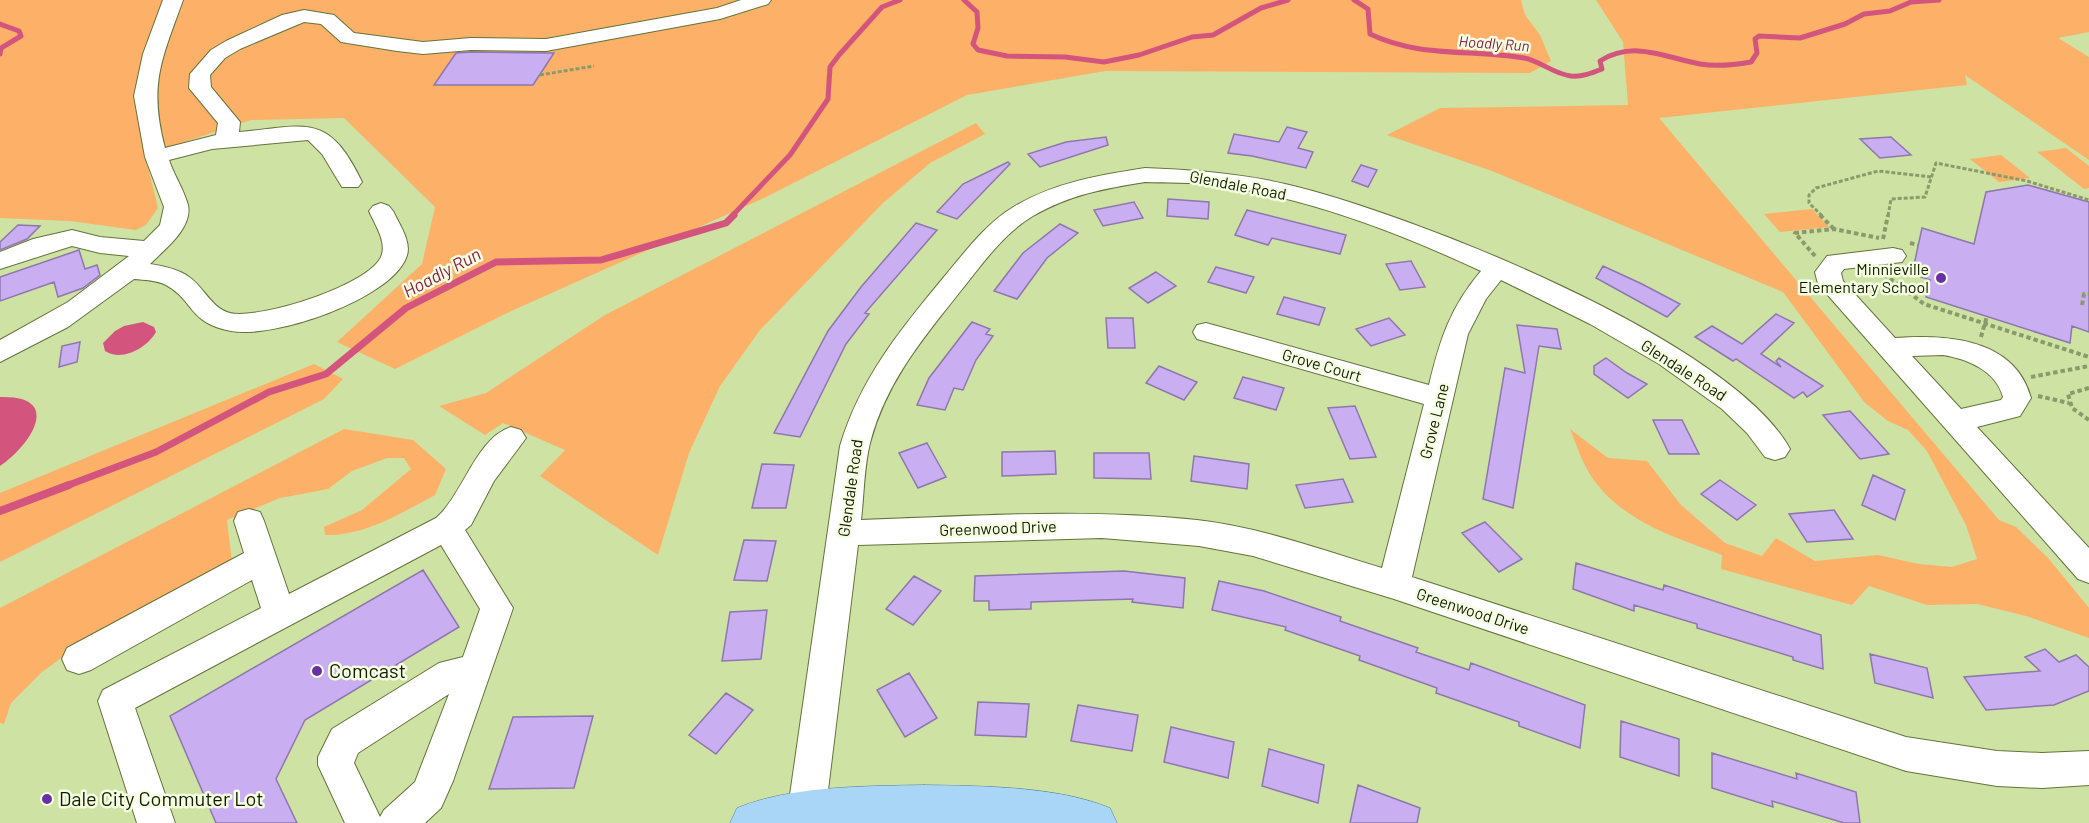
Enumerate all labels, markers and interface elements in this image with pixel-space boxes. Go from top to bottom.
water label: Hoadly Run [1458,32,1530,54]
street label: Glendale Road [1188,166,1288,203]
water label: Hoadly Run [399,242,484,302]
place label: Minnieville Elementary School [1799,259,1929,296]
marker: Minnieville Elementary School [1934,271,1948,285]
street label: Glendale Road [1638,335,1731,404]
street label: Grove Court [1280,344,1364,385]
street label: Grove Lane [1415,381,1452,461]
street label: Glendale Road [833,438,866,538]
street label: Greenwood Drive [939,516,1057,539]
street label: Greenwood Drive [1414,583,1532,638]
place label: Comcast [329,658,406,682]
marker: Comcast [310,664,324,678]
place label: Dale City Commuter Lot [59,786,264,810]
marker: Dale City Commuter Lot [40,792,54,806]

